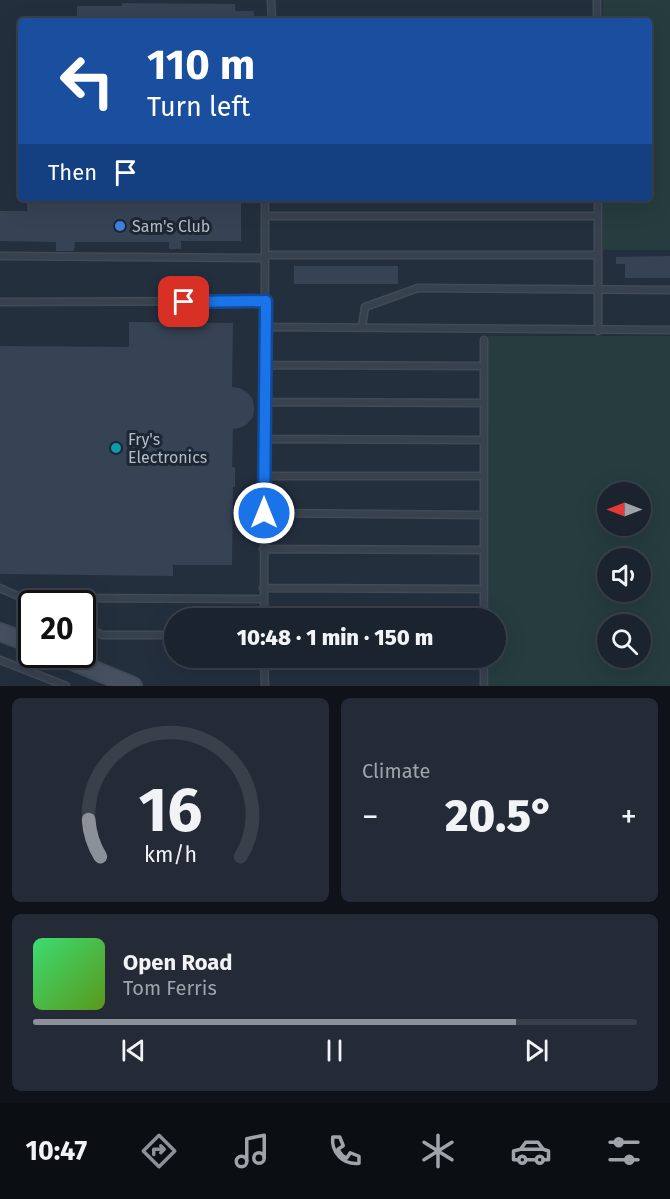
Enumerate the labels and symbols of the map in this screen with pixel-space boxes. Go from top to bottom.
place label: Sam's Club [132,217,210,236]
marker: Sam's Club [113,219,127,233]
pin [158,276,209,327]
place label: Fry's Electronics [128,430,207,467]
marker: Fry's Electronics [109,441,123,455]
position arrow [232,481,296,545]
north arrow [597,482,651,536]
speed limit sign: 20 [18,590,96,668]

